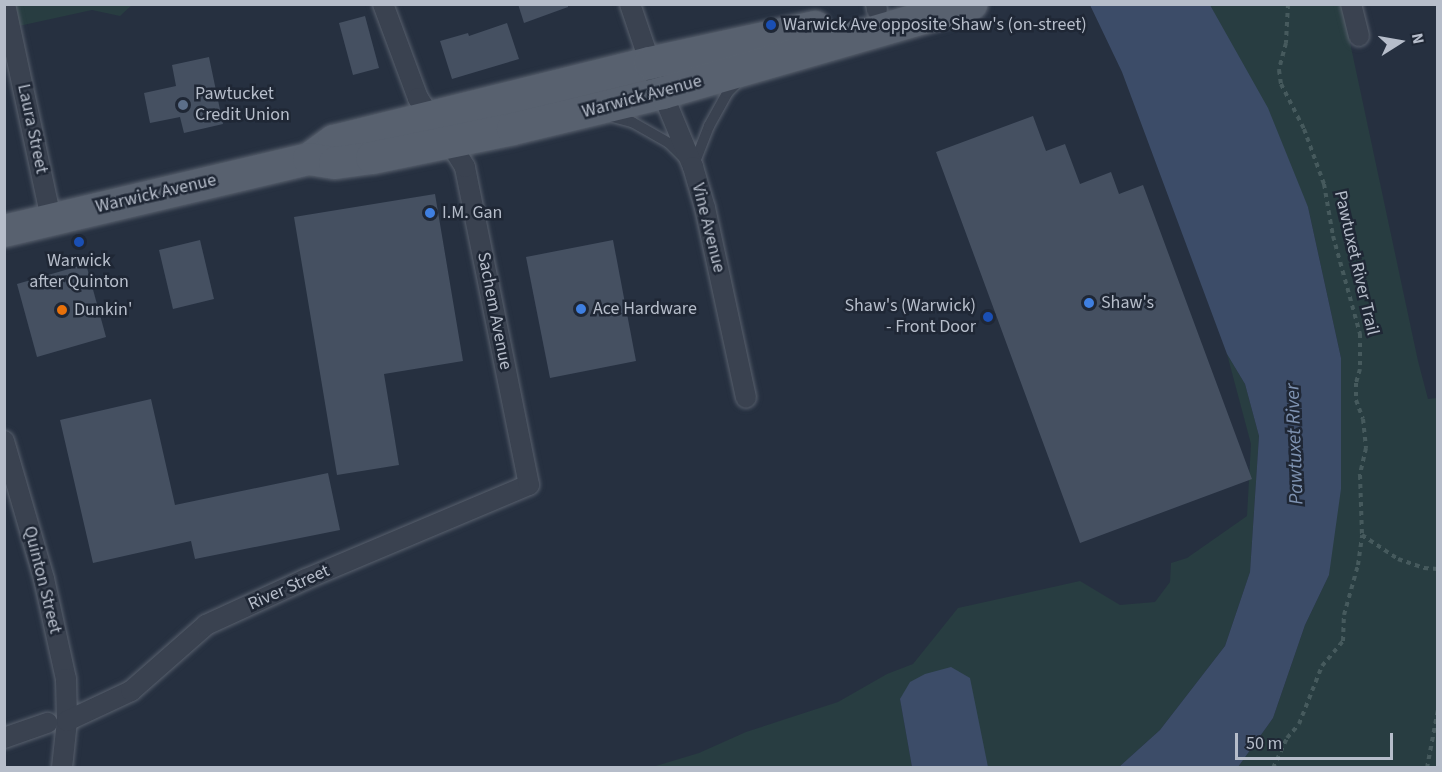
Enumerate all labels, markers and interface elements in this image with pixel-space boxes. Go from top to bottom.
north arrow [1370,12,1430,72]
place label: Warwick Ave opposite Shaw's (on-street) [783,14,1087,36]
marker: Warwick Ave opposite Shaw's (on-street) [764,18,778,32]
text: N [1406,31,1429,46]
street label: Warwick Avenue [580,71,704,123]
street label: Laura Street [12,82,52,176]
place label: Pawtucket Credit Union [195,84,290,127]
marker: Pawtucket Credit Union [176,98,190,112]
street label: Warwick Avenue [94,170,218,218]
street label: Vine Avenue [686,181,730,275]
street label: Pawtuxet River Trail [1329,188,1383,338]
place label: I.M. Gan [442,202,502,224]
marker: I.M. Gan [423,206,437,220]
marker: Warwick after Quinton [72,235,86,249]
street label: Sachem Avenue [472,250,516,372]
place label: Warwick after Quinton [29,251,129,294]
place label: Shaw's [1101,292,1154,314]
place label: Shaw's (Warwick) - Front Door [844,296,976,338]
marker: Shaw's [1082,296,1096,310]
place label: Ace Hardware [593,298,697,320]
place label: Dunkin' [74,299,132,321]
marker: Ace Hardware [574,302,588,316]
marker: Dunkin' [55,303,69,317]
marker: Shaw's (Warwick) - Front Door [981,310,995,324]
water label: Pawtuxet River [1281,383,1309,505]
street label: Quinton Street [18,524,66,636]
street label: River Street [245,560,333,616]
scale bar [1238,721,1396,759]
text: 50 m [1246,731,1282,756]

